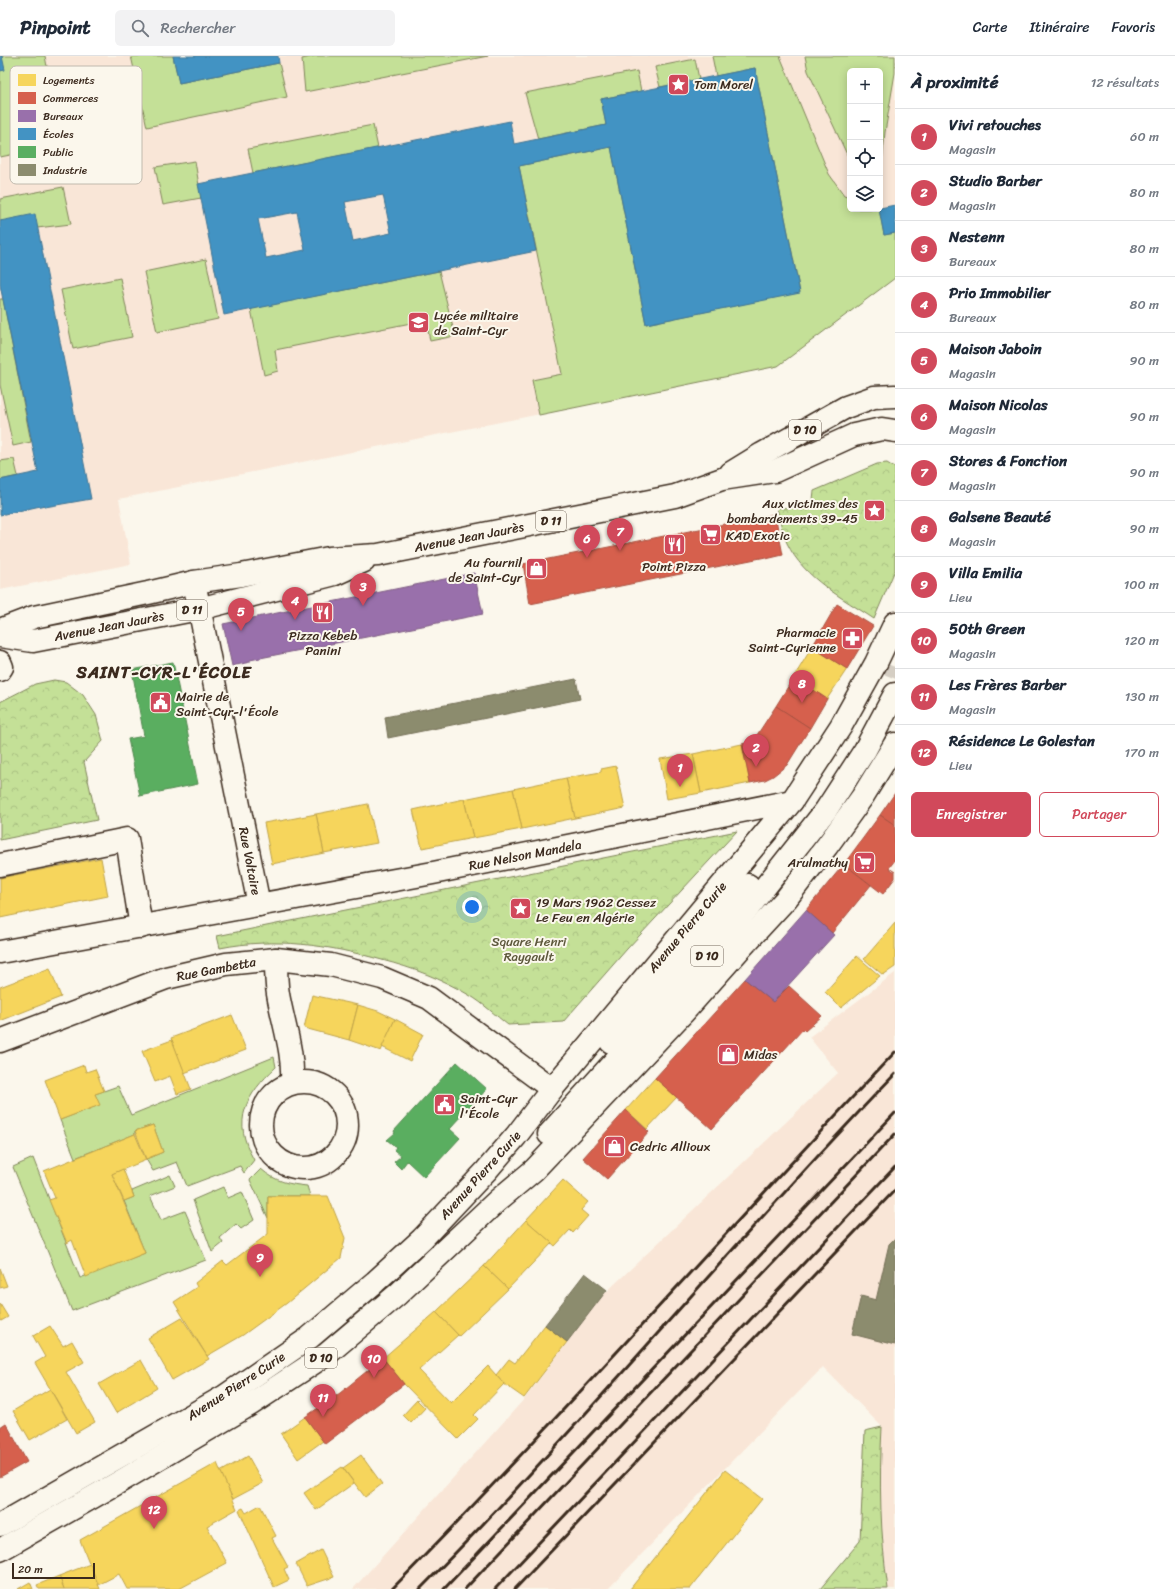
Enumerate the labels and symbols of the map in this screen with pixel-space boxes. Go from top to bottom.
legend [10,66,142,184]
text: Logements [43,71,95,90]
place icon: Tom Morel [665,71,691,97]
place label: Tom Morel [694,73,753,96]
text: Commerces [43,89,99,108]
text: Bureaux [43,107,83,126]
text: Écoles [43,125,74,144]
text: Public [43,143,74,162]
text: Industrie [42,161,88,180]
place label: Lycée militaire de Saint-Cyr [434,304,518,342]
school or university icon: Lycée militaire de Saint-Cyr [405,309,431,335]
road number: D 10 [789,420,821,440]
place label: Aux victimes des bombardements 39-45 [727,492,858,530]
place icon: Aux victimes des bombardements 39-45 [861,497,887,523]
road number: D 11 [536,511,566,531]
street label: Avenue Jean Jaurès [411,515,527,559]
pin: 7 [607,518,633,551]
supermarket icon: KAD Exotic [698,522,724,548]
place label: KAD Exotic [726,524,790,547]
pin: 6 [574,525,600,558]
restaurant icon: Point Pizza [661,531,687,557]
place label: Au fournil de Saint-Cyr [448,551,523,589]
place label: Point Pizza [642,555,707,578]
shop icon: Au fournil de Saint-Cyr [524,556,550,582]
pin: 3 [350,573,376,606]
pin: 4 [282,587,308,620]
pin: 5 [228,598,254,631]
road number: D 11 [177,600,207,620]
restaurant icon: Pizza Kebeb Panini [310,600,336,626]
street label: Avenue Jean Jaurès [51,604,167,648]
place label: Pharmacie Saint-Cyrienne [748,621,836,659]
place label: Pizza Kebeb Panini [289,624,357,662]
pharmacy icon: Pharmacie Saint-Cyrienne [839,626,865,652]
district label: SAINT-CYR-L'ÉCOLE [75,657,252,687]
pin: 8 [789,670,815,703]
place label: Mairie de Saint-Cyr-l'École [176,685,279,723]
public building icon: Mairie de Saint-Cyr-l'École [147,690,173,716]
pin: 2 [743,734,769,767]
pin: 1 [667,754,693,787]
street label: Rue Voltaire [232,825,268,897]
street label: Rue Nelson Mandela [467,833,584,877]
supermarket icon: Arulmathy [851,849,877,875]
place label: Arulmathy [787,851,848,874]
street label: Avenue Pierre Curie [641,876,732,979]
place label: 19 Mars 1962 Cessez Le Feu en Algérie [536,891,657,929]
place icon: 19 Mars 1962 Cessez Le Feu en Algérie [507,896,533,922]
your location [462,897,482,917]
park label: Square Henri Raygault [492,930,567,968]
road number: D 10 [691,946,723,966]
street label: Rue Gambetta [174,950,258,988]
shop icon: Midas [715,1041,741,1067]
place label: Midas [744,1043,778,1066]
place label: Saint-Cyr l'École [460,1087,518,1125]
public building icon: Saint-Cyr l'École [432,1092,458,1118]
street label: Avenue Pierre Curie [433,1125,527,1226]
shop icon: Cedric Allioux [602,1133,628,1159]
place label: Cedric Allioux [630,1135,711,1158]
pin: 9 [247,1244,273,1277]
street label: Avenue Pierre Curie [181,1345,290,1427]
pin: 10 [361,1345,387,1378]
road number: D 10 [305,1348,337,1368]
pin: 11 [310,1384,336,1417]
pin: 12 [141,1496,167,1529]
scale bar [12,1561,95,1580]

